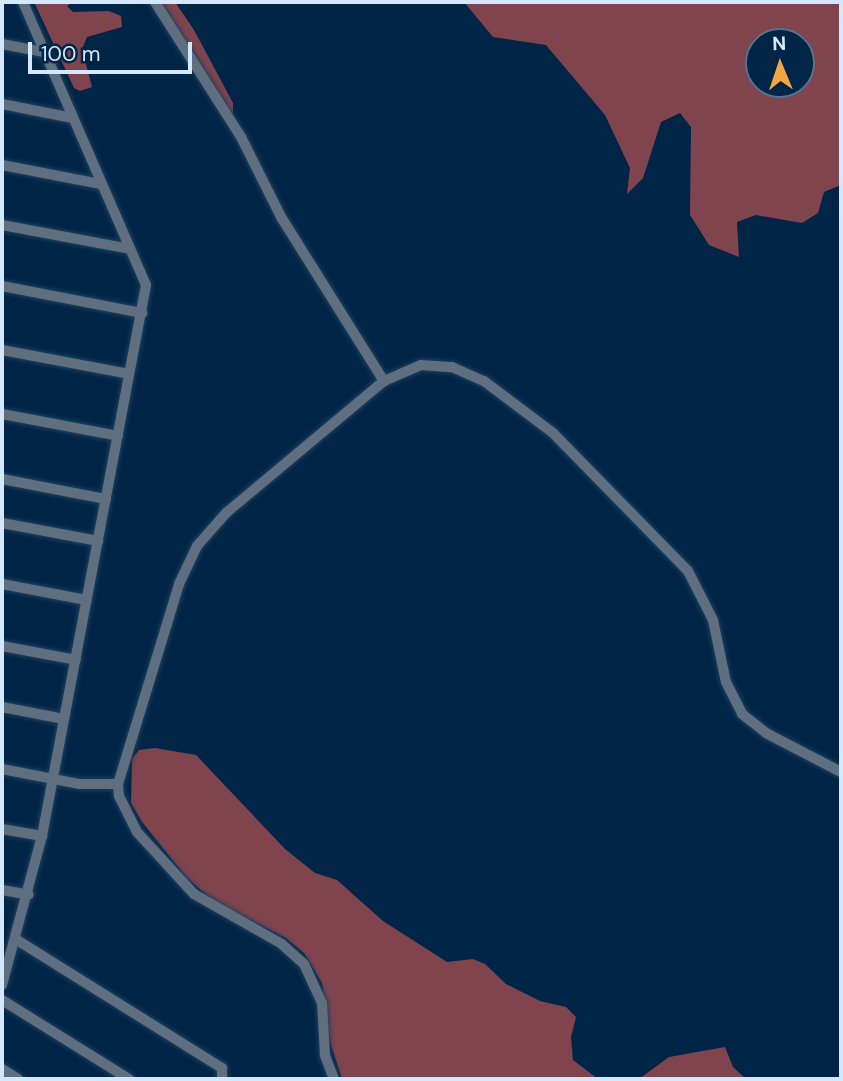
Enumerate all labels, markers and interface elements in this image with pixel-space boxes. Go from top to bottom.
scale bar [32,28,196,72]
north arrow [745,28,815,98]
text: N [772,31,787,56]
text: 100 m [41,40,101,68]

